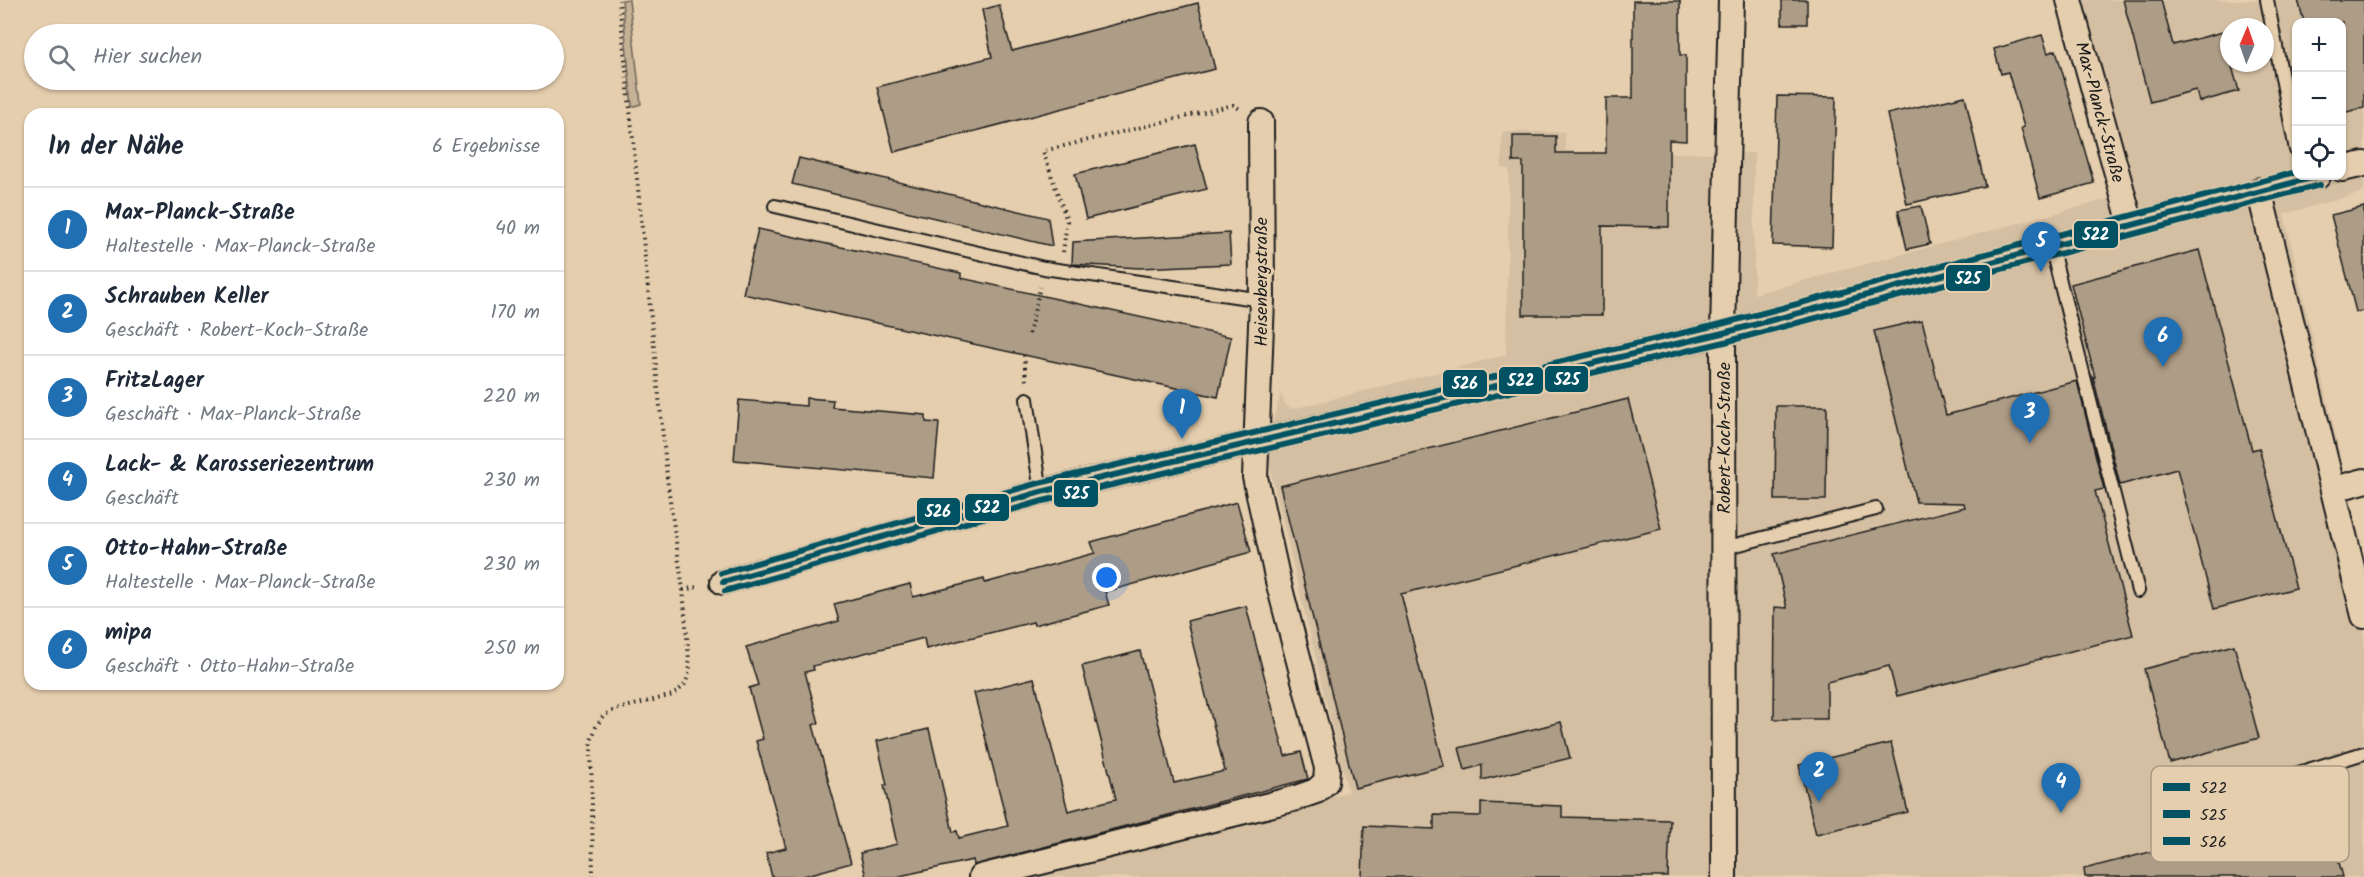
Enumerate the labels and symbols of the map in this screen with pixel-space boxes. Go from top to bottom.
north arrow [2220,18,2274,72]
street label: Max-Planck-Straße [2066,39,2131,186]
street label: Heisenbergstraße [1248,217,1277,347]
line badge: 522 [2073,220,2119,249]
pin: 5 [2022,222,2060,272]
text: 522 [2082,223,2109,248]
line badge: 525 [1945,264,1991,292]
text: 525 [1954,267,1983,292]
pin: 6 [2144,318,2182,367]
street label: Robert-Koch-Straße [1711,362,1740,514]
line badge: 525 [1544,365,1589,393]
line badge: 522 [1498,366,1544,395]
text: 525 [1553,368,1582,393]
line badge: 526 [1442,369,1488,398]
text: 522 [1507,369,1534,394]
text: 526 [1451,372,1478,397]
pin: 1 [1162,390,1202,439]
pin: 3 [2010,394,2050,443]
line badge: 525 [1053,479,1099,508]
text: 525 [1062,482,1091,507]
line badge: 522 [964,493,1010,522]
text: 522 [973,496,1000,521]
line badge: 526 [916,497,961,526]
text: 526 [924,500,951,525]
your location [1092,563,1121,592]
pin: 2 [1800,752,1838,802]
pin: 4 [2042,764,2080,813]
legend [2151,766,2349,862]
text: 522 [2200,776,2227,801]
text: 525 [2200,803,2228,828]
text: 526 [2200,830,2227,855]

